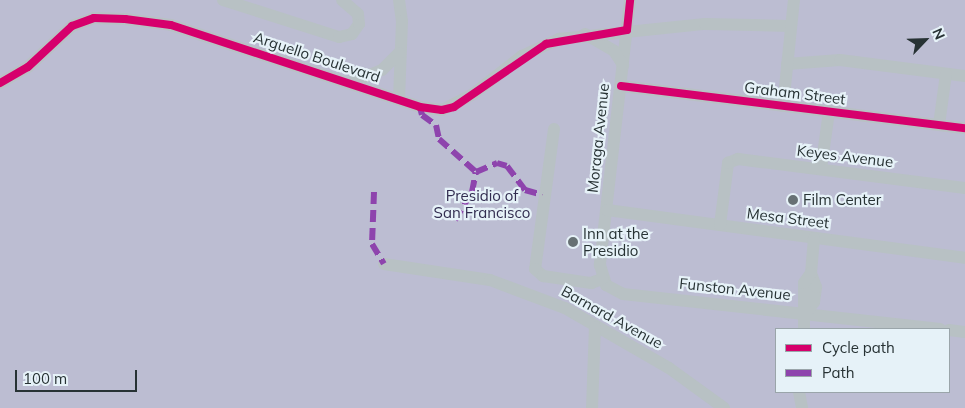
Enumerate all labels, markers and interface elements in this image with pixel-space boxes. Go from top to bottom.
north arrow [900,15,950,65]
text: N [928,25,949,42]
street label: Arguello Boulevard [251,28,383,86]
street label: Graham Street [743,78,847,108]
street label: Moraga Avenue [583,82,613,194]
street label: Keyes Avenue [796,141,894,171]
park label: Presidio of San Francisco [434,186,530,221]
place label: Film Center [803,191,881,209]
marker: Film Center [787,194,799,206]
street label: Mesa Street [746,204,830,232]
place label: Inn at the Presidio [583,224,649,259]
marker: Inn at the Presidio [567,236,579,248]
street label: Funston Avenue [678,274,792,304]
street label: Barnard Avenue [558,282,666,352]
legend [775,328,950,393]
text: Cycle path [822,338,895,357]
scale bar [18,360,140,392]
text: Path [822,363,854,382]
text: 100 m [23,369,67,388]

